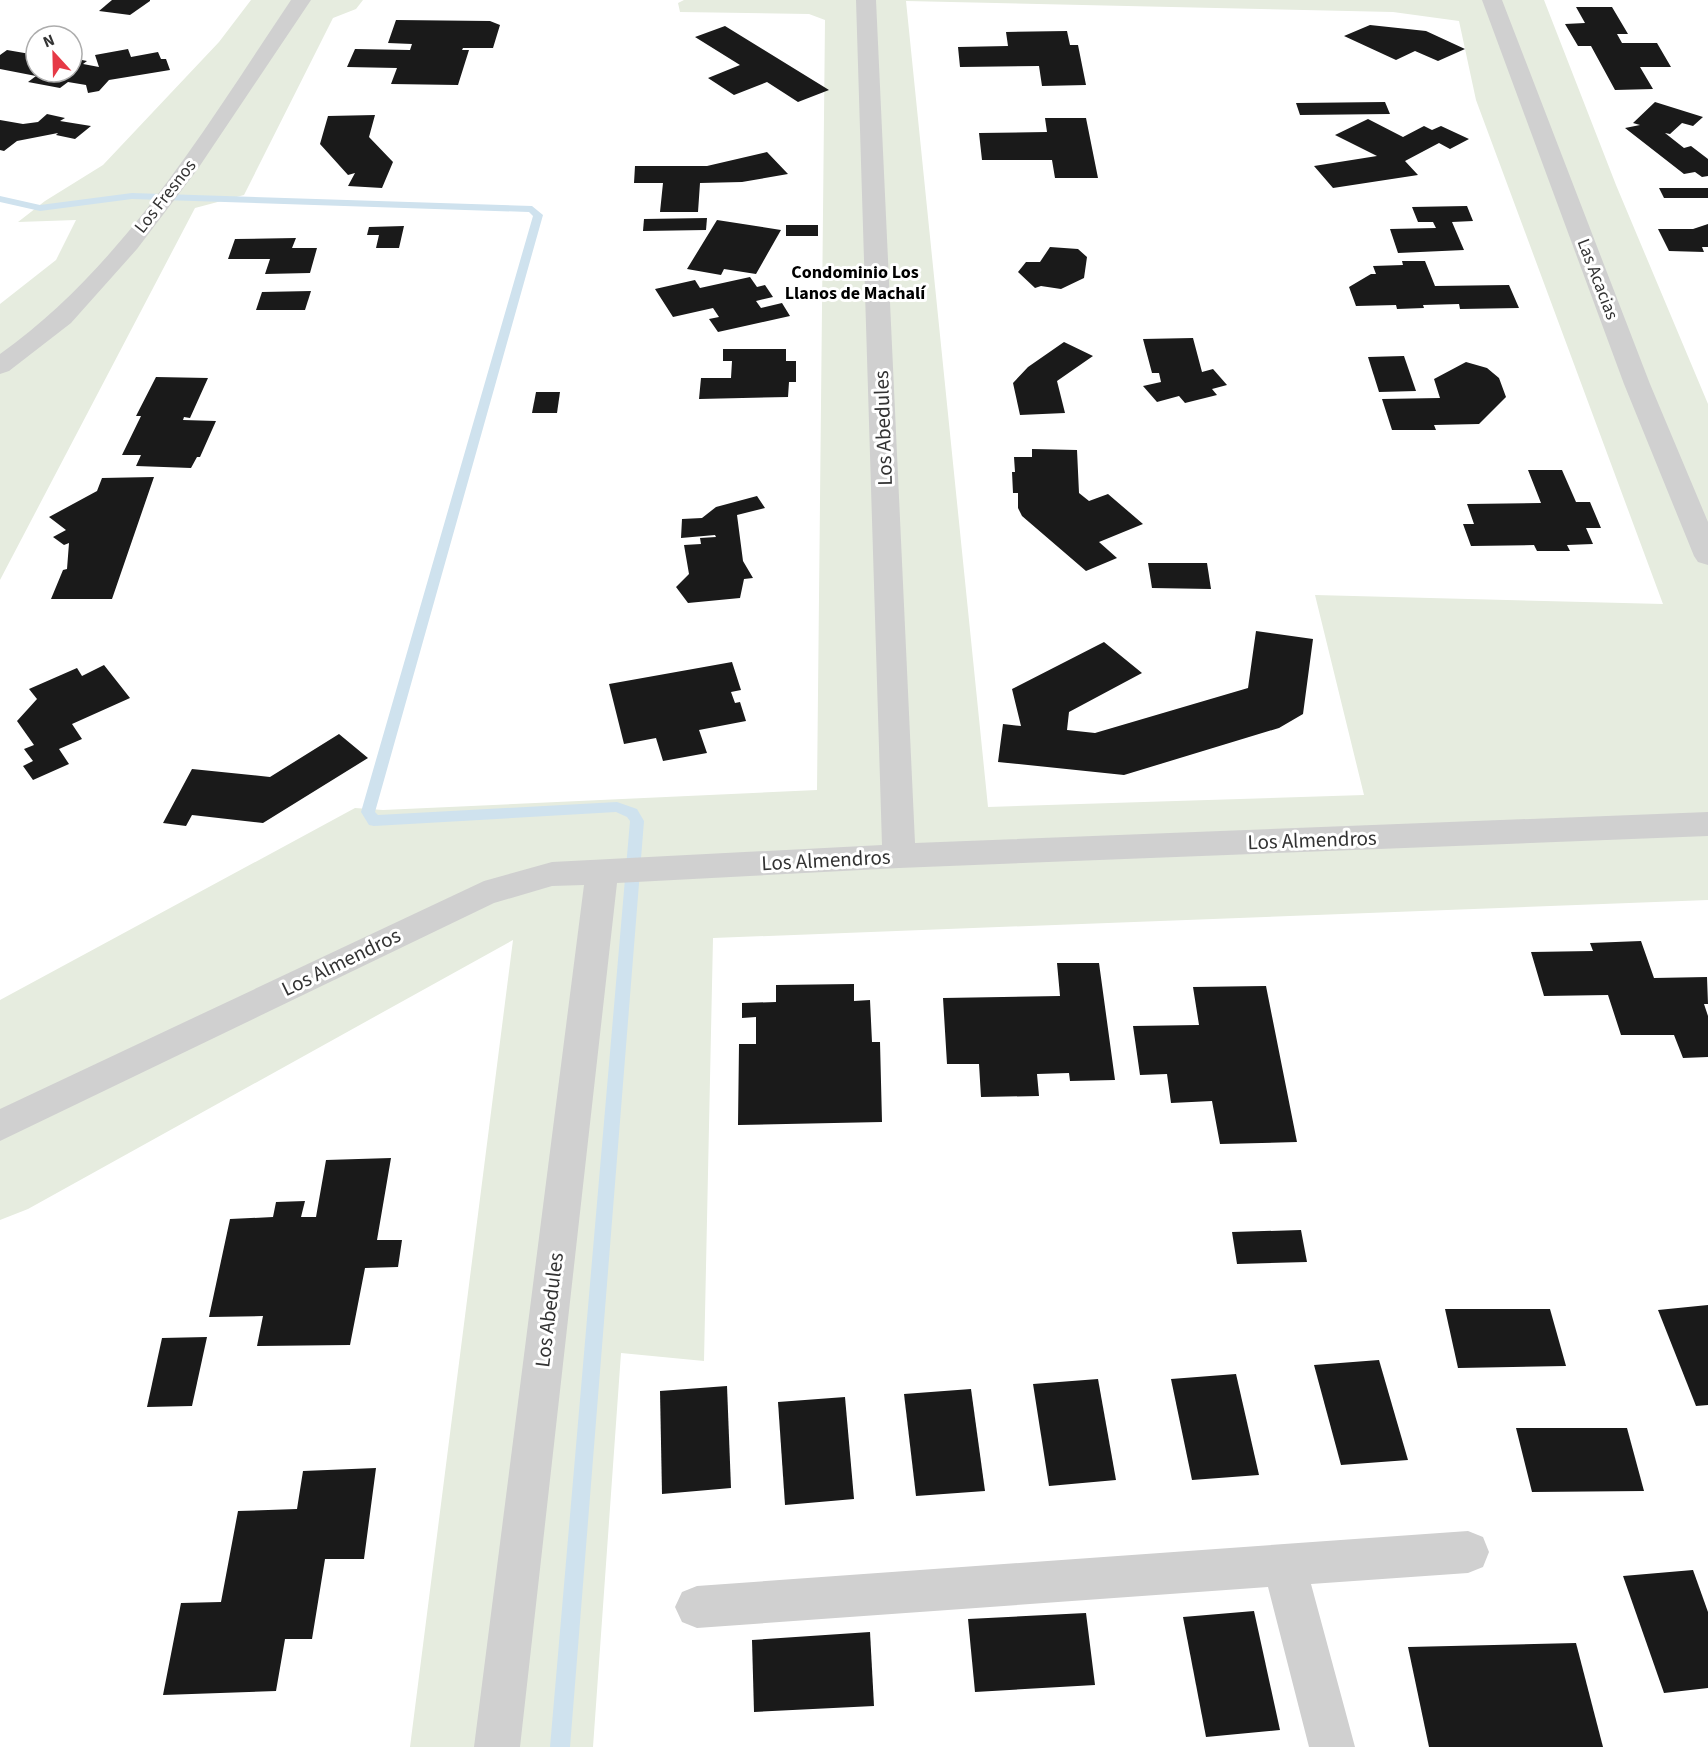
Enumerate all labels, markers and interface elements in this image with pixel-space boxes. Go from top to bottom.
north arrow [24,24,84,84]
text: N [40,29,58,53]
street label: Los Fresnos [129,154,202,239]
street label: Las Acacias [1571,235,1624,323]
district label: Condominio Los Llanos de Machalí [785,260,926,306]
street label: Los Abedules [866,370,900,486]
street label: Los Almendros [1247,823,1377,857]
street label: Los Almendros [761,842,892,878]
street label: Los Almendros [276,920,406,1004]
street label: Los Abedules [527,1251,571,1369]

